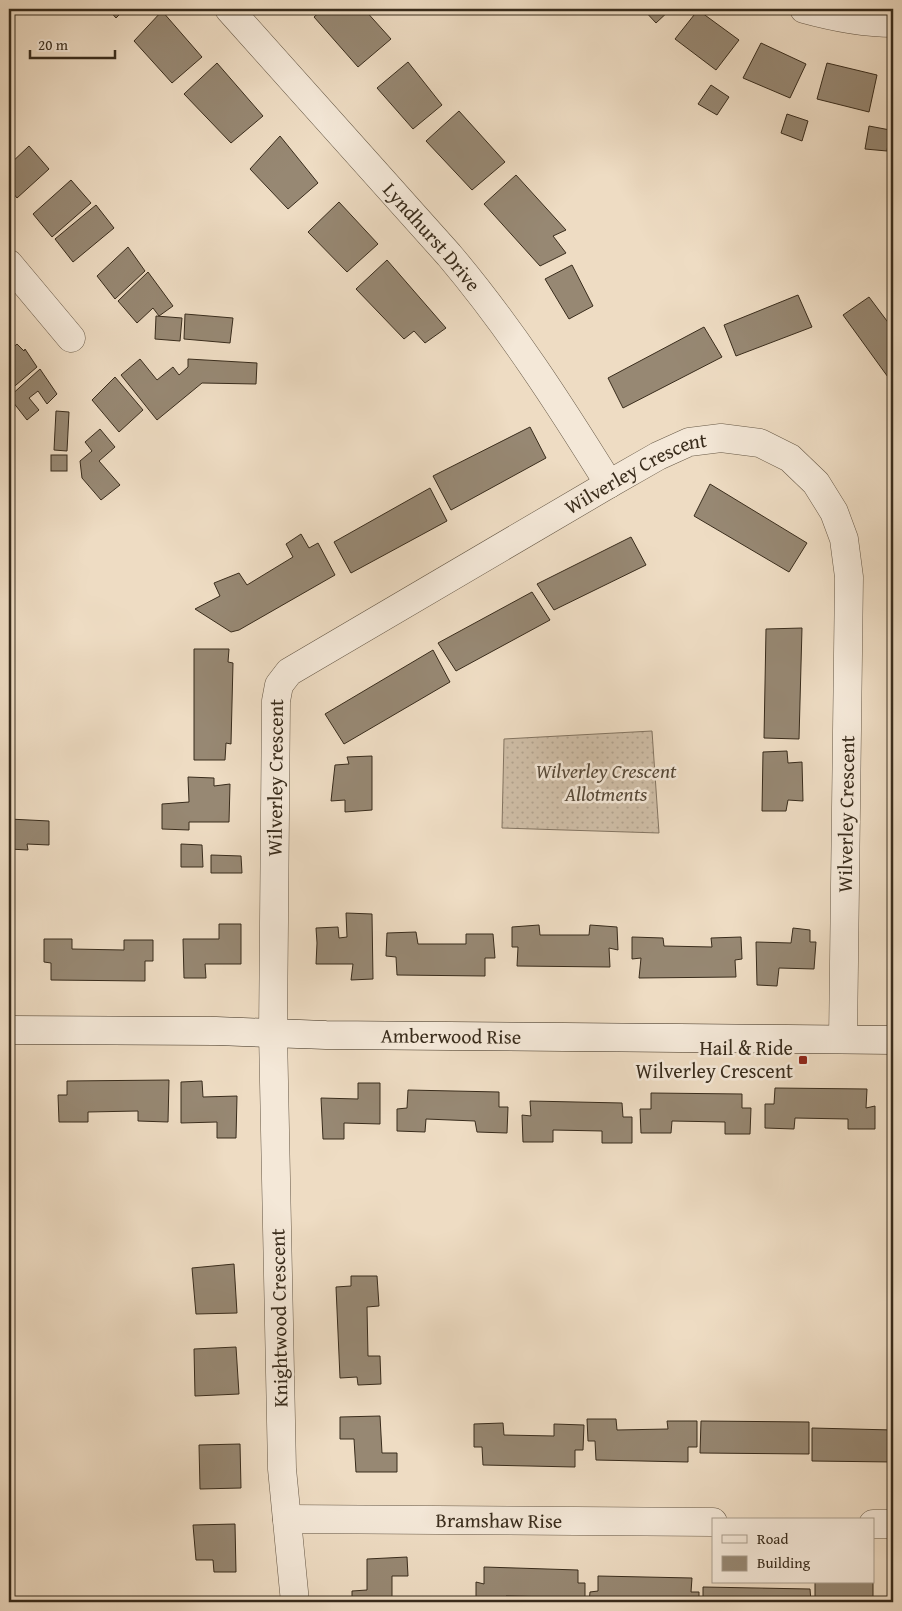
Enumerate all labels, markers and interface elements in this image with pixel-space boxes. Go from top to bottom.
scale bar [30,28,115,60]
text: 20 m [38,34,69,55]
street label: Lyndhurst Drive [376,176,488,297]
street label: Wilverley Crescent [559,425,708,521]
street label: Wilverley Crescent [260,699,290,857]
street label: Wilverley Crescent [830,735,861,893]
park label: Wilverley Crescent Allotments [536,756,677,808]
street label: Amberwood Rise [381,1020,521,1051]
place label: Hail & Ride Wilverley Crescent [636,1033,793,1085]
marker: Hail & Ride Wilverley Crescent [797,1054,809,1066]
street label: Knightwood Crescent [262,1228,295,1408]
street label: Bramshaw Rise [436,1505,562,1535]
legend [712,1518,874,1584]
text: Road [757,1528,788,1549]
text: Building [757,1552,811,1573]

